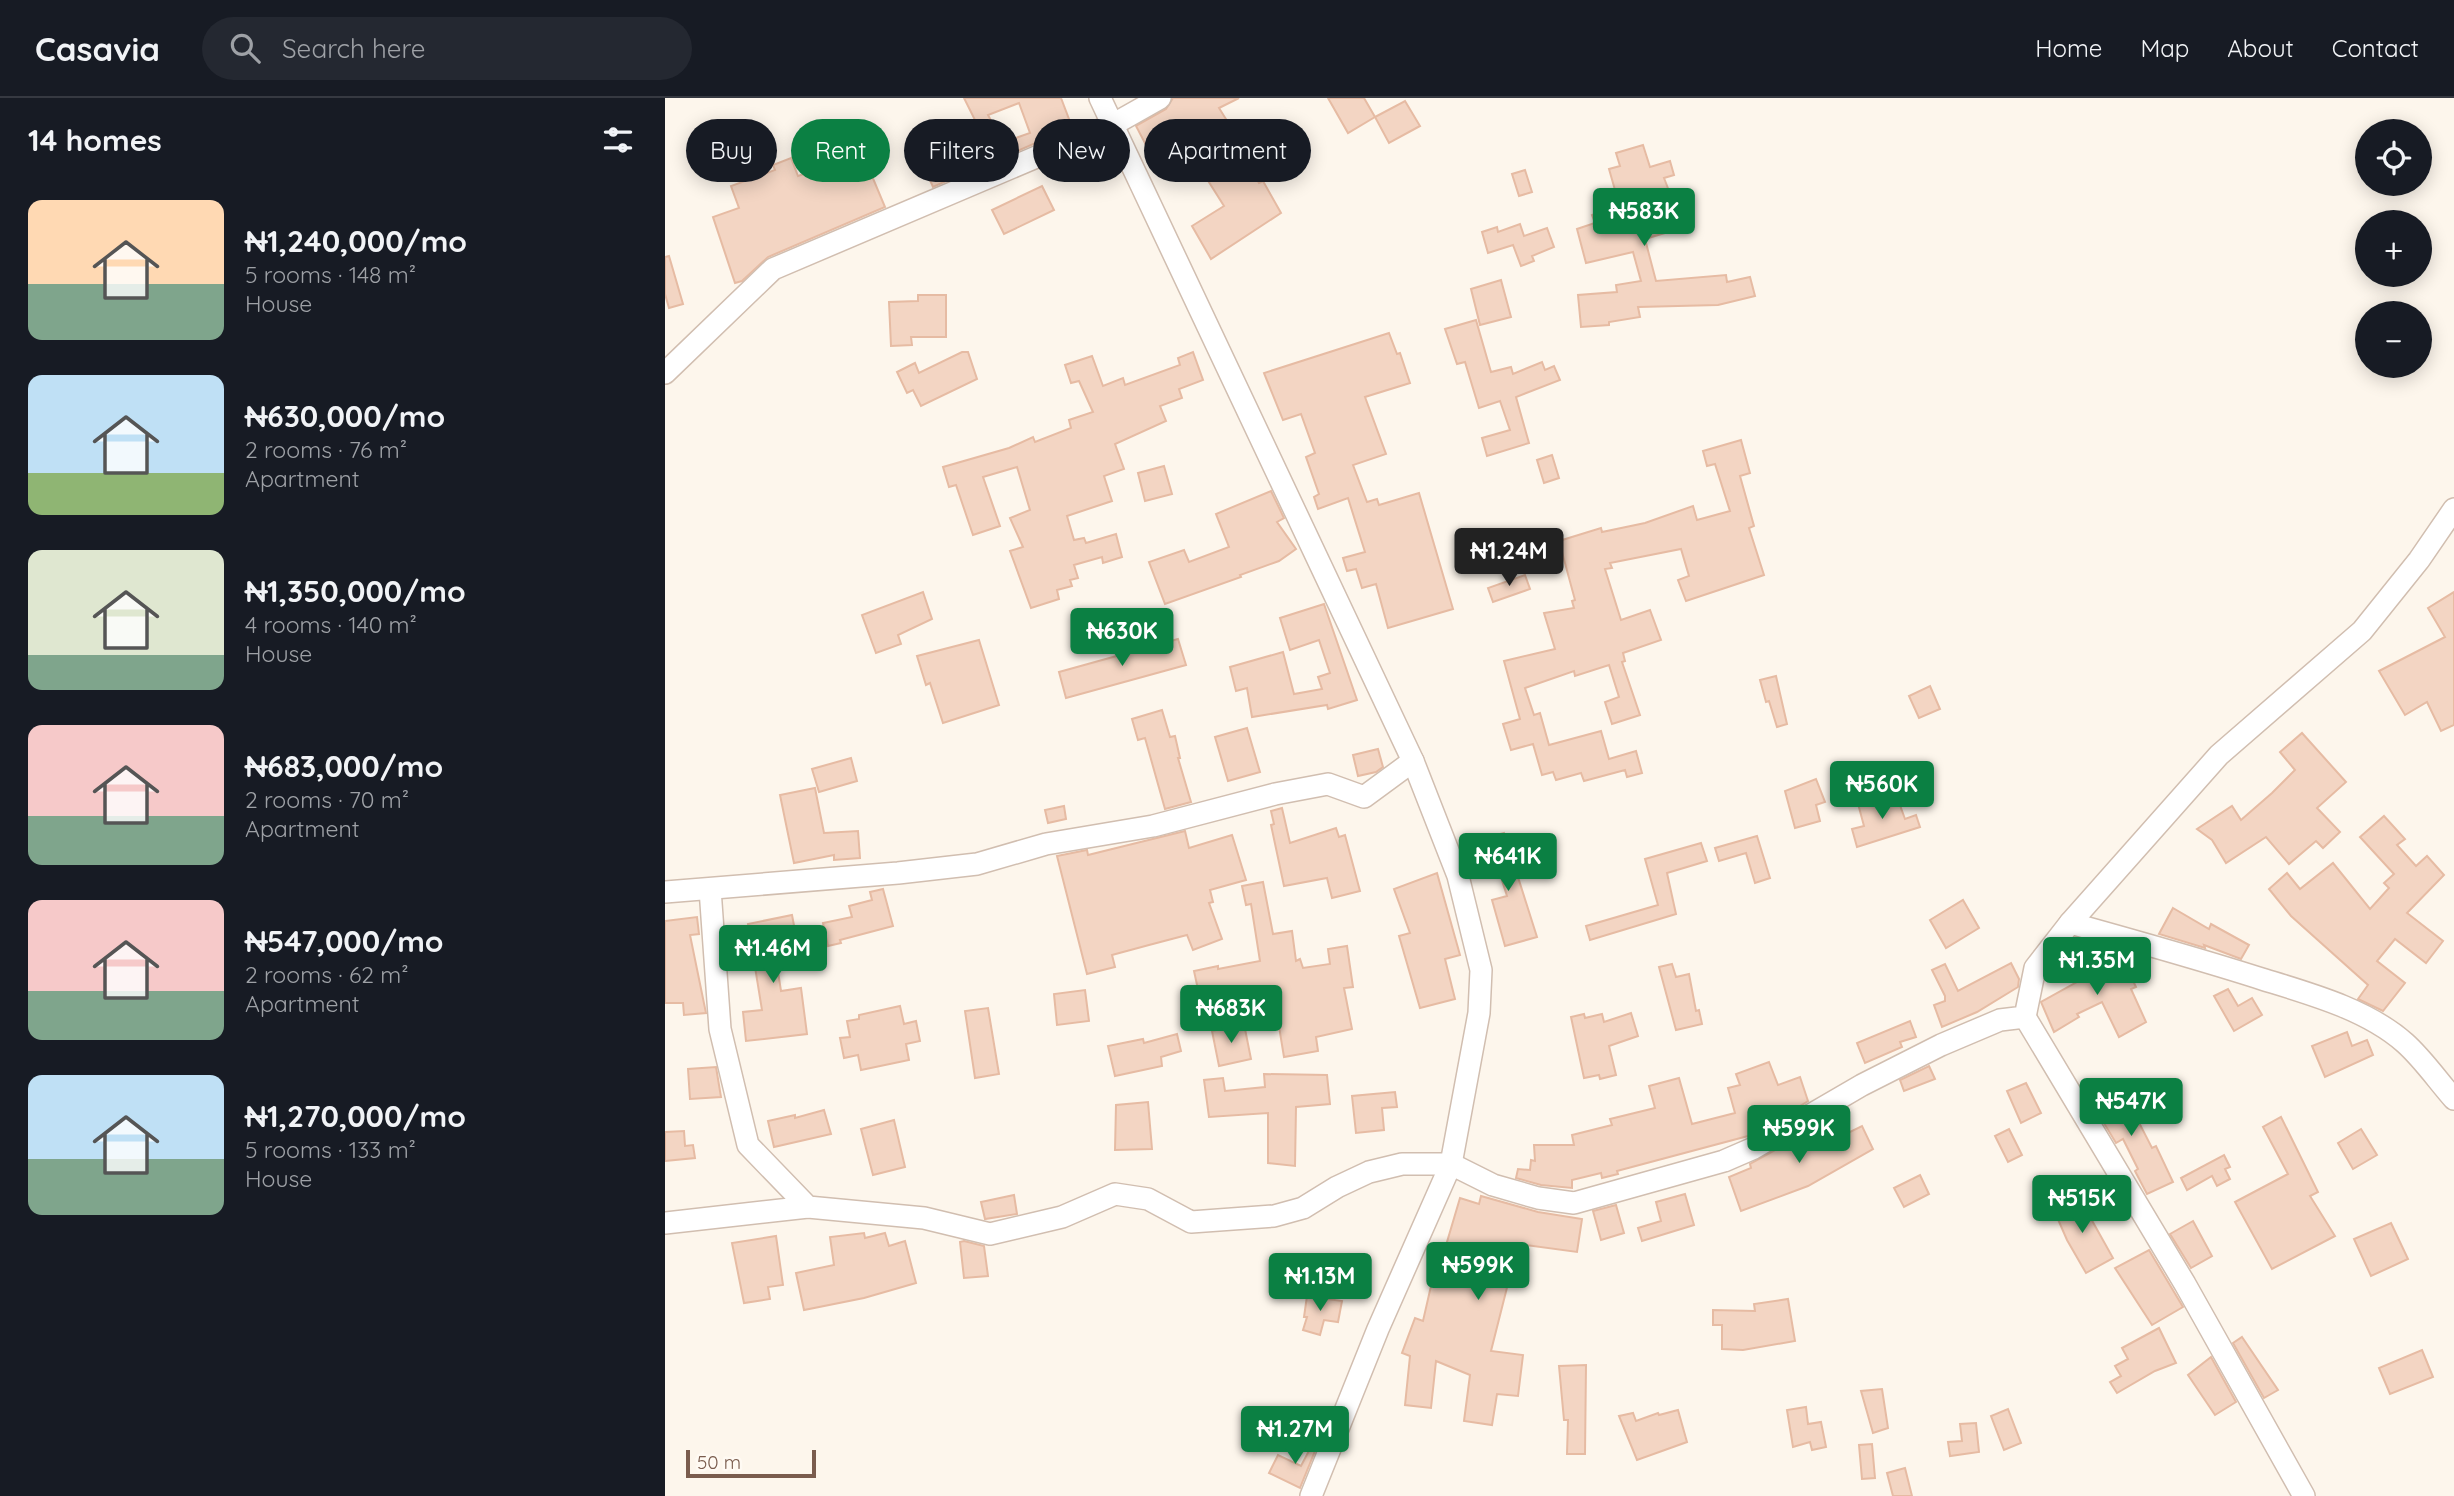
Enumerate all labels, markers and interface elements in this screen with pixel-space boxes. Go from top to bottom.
search box [202,17,692,80]
text: Casavia [35,28,160,69]
icon: search [226,29,264,67]
text: Search here [282,32,426,65]
text: Home [2035,33,2102,63]
text: Map [2140,33,2189,63]
text: About [2227,33,2294,63]
text: Contact [2332,33,2419,63]
chip: Buy [686,119,777,182]
chip: Rent [791,119,890,182]
chip: Filters [904,119,1019,182]
chip: New [1033,119,1130,182]
chip: Apartment [1144,119,1311,182]
map controls [2355,119,2432,378]
button: locate [2355,119,2432,196]
text: 14 homes [28,121,162,159]
icon: filters [599,121,637,159]
pin: ₦583K [1595,188,1693,248]
text: ₦583K [1609,196,1679,225]
button: + [2355,210,2432,287]
text: ₦1,240,000/mo [245,222,467,260]
icon: home [84,228,168,312]
text: 5 rooms · 148 m² [245,260,416,289]
text: House [245,289,312,318]
button: − [2355,301,2432,378]
text: ₦630,000/mo [245,397,445,435]
icon: home [84,403,168,487]
text: 2 rooms · 76 m² [245,435,407,464]
text: Apartment [245,464,359,493]
pin: ₦1.24M [1452,528,1566,588]
text: ₦1.24M [1470,536,1548,565]
text: ₦1,350,000/mo [245,572,466,610]
icon: home [84,578,168,662]
pin: ₦630K [1073,608,1171,668]
text: 4 rooms · 140 m² [245,610,417,639]
text: ₦630K [1086,616,1158,645]
text: House [245,639,312,668]
text: ₦683,000/mo [245,747,443,785]
icon: home [84,753,168,837]
pin: ₦560K [1833,762,1931,821]
text: ₦560K [1846,769,1918,798]
text: 2 rooms · 70 m² [245,785,409,814]
text: Apartment [245,814,359,843]
pin: ₦641K [1459,834,1557,893]
text: ₦641K [1475,841,1541,870]
text: ₦547,000/mo [245,922,444,960]
pin: ₦1.46M [716,926,830,985]
icon: home [84,928,168,1012]
text: ₦1.46M [735,933,811,962]
pin: ₦1.35M [2040,937,2154,997]
text: ₦1.35M [2059,945,2135,974]
text: 2 rooms · 62 m² [245,960,409,989]
pin: ₦683K [1182,986,1280,1045]
text: Apartment [245,989,359,1018]
text: ₦683K [1196,993,1266,1022]
pin: ₦547K [2082,1079,2180,1138]
text: ₦547K [2096,1086,2166,1115]
text: ₦1,270,000/mo [245,1097,466,1135]
icon: home [84,1103,168,1187]
pin: ₦599K [1750,1105,1848,1165]
text: ₦599K [1763,1113,1835,1142]
text: 5 rooms · 133 m² [245,1135,416,1164]
text: House [245,1164,312,1193]
pin: ₦515K [2033,1176,2131,1235]
text: ₦515K [2048,1183,2116,1212]
pin: ₦599K [1429,1242,1527,1302]
text: ₦599K [1442,1250,1514,1279]
pin: ₦1.13M [1263,1254,1377,1313]
text: ₦1.13M [1285,1261,1355,1290]
pin: ₦1.27M [1238,1406,1352,1466]
text: ₦1.27M [1257,1414,1333,1443]
scale bar [686,1447,815,1479]
text: 50 m [697,1450,741,1474]

